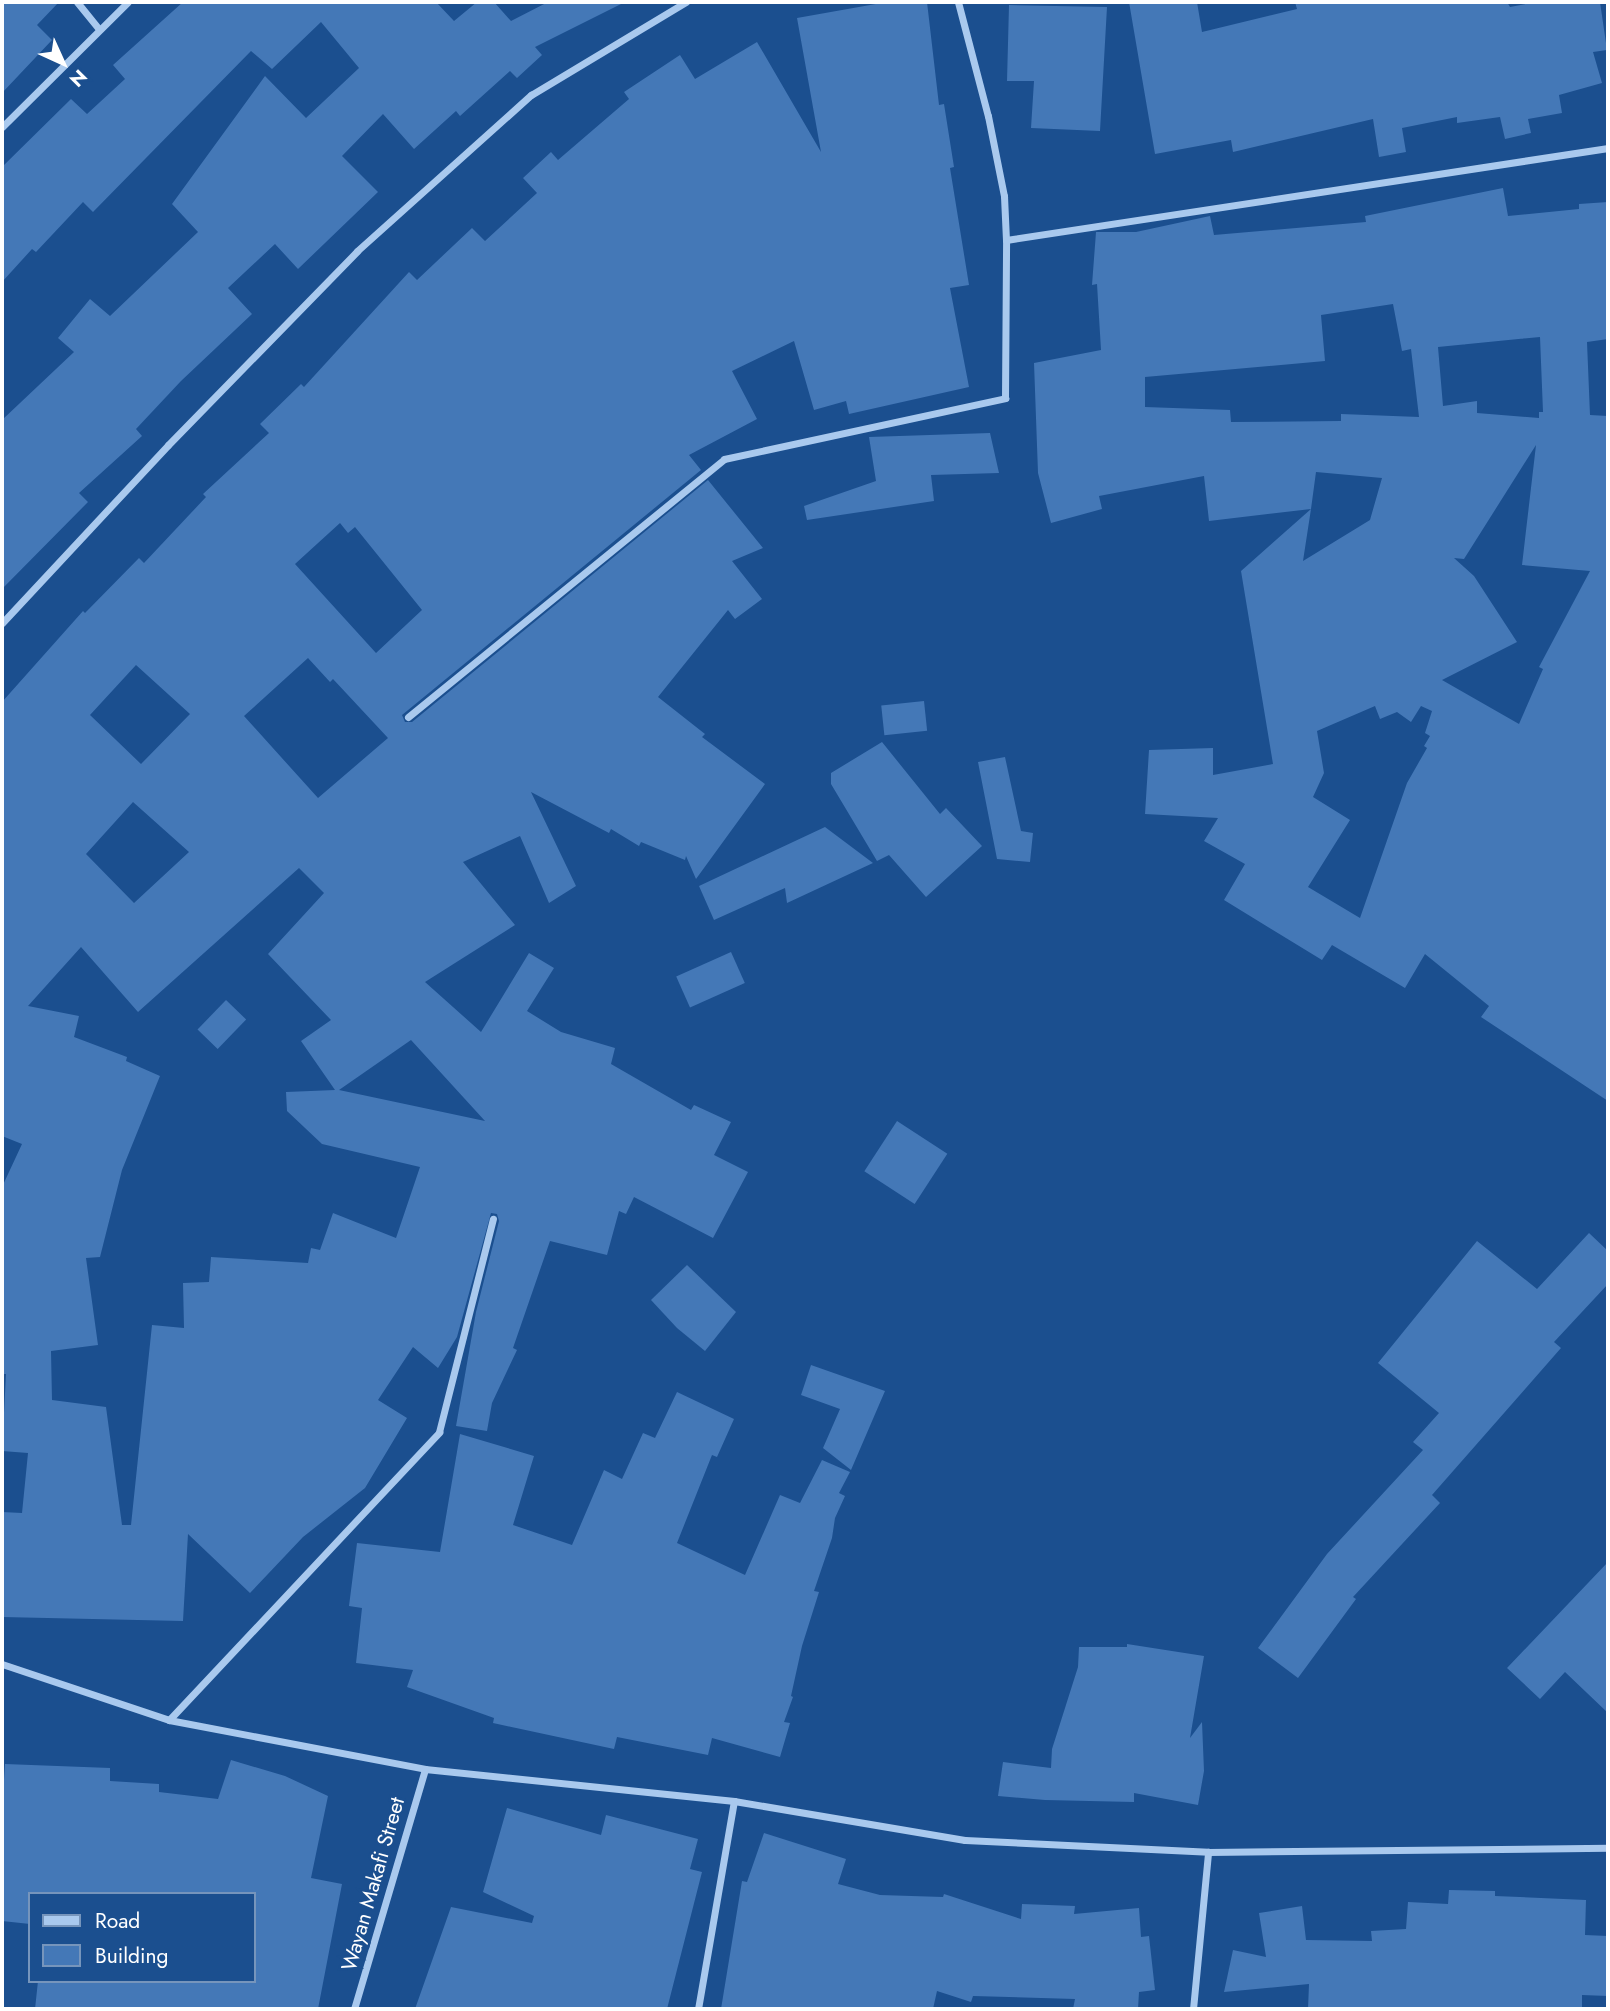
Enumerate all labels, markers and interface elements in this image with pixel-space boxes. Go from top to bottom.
north arrow [28,28,98,98]
text: N [63,63,93,93]
street label: Wayan Makafi Street [336,1794,410,1974]
legend [28,1892,256,1983]
text: Road [95,1906,140,1936]
text: Building [95,1941,168,1971]

